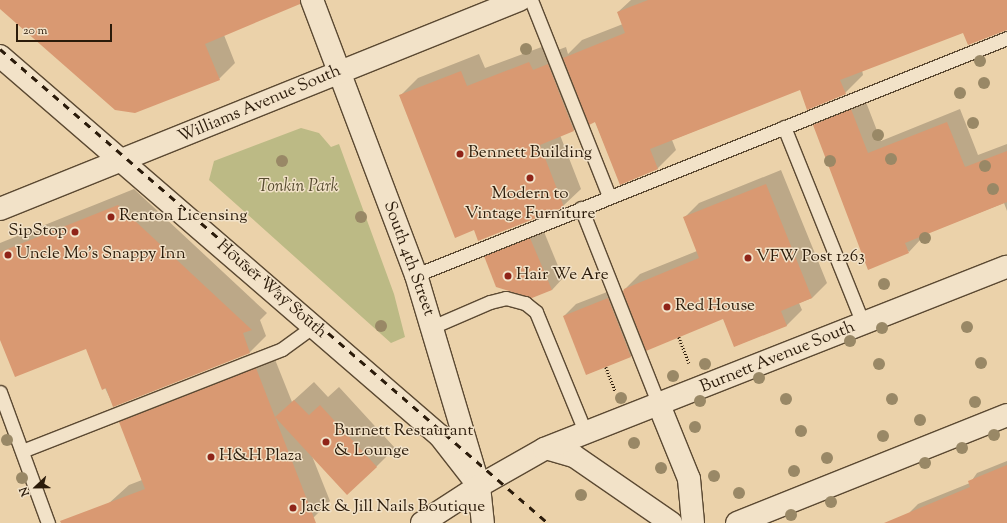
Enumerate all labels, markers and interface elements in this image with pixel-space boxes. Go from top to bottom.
scale bar [18,16,114,42]
text: 20 m [23,22,47,40]
street label: Williams Avenue South [176,61,344,149]
place label: Bennett Building [468,144,592,164]
marker: Bennett Building [455,149,465,159]
marker: Modern to Vintage Furniture [525,173,535,183]
park label: Tonkin Park [258,178,338,198]
place label: Modern to Vintage Furniture [465,185,595,225]
street label: South 4th Street [378,199,438,319]
place label: Renton Licensing [119,207,248,227]
marker: Renton Licensing [106,212,116,222]
place label: SipStop [8,222,67,242]
marker: SipStop [70,227,80,237]
street label: Houser Way South [212,236,330,344]
place label: Uncle Mo's Snappy Inn [16,245,186,265]
place label: VFW Post 1263 [756,248,865,268]
marker: Uncle Mo's Snappy Inn [3,250,13,260]
marker: VFW Post 1263 [743,253,753,263]
place label: Hair We Are [516,266,609,286]
marker: Hair We Are [503,271,513,281]
place label: Red House [675,297,755,317]
marker: Red House [662,302,672,312]
street label: Burnett Avenue South [698,318,858,398]
place label: Burnett Restaurant & Lounge [334,422,473,462]
marker: Burnett Restaurant & Lounge [321,437,331,447]
place label: H&H Plaza [219,447,302,467]
marker: H&H Plaza [206,452,216,462]
north arrow [16,467,56,507]
text: N [16,484,34,499]
place label: Jack & Jill Nails Boutique [301,498,485,518]
marker: Jack & Jill Nails Boutique [288,503,298,513]

